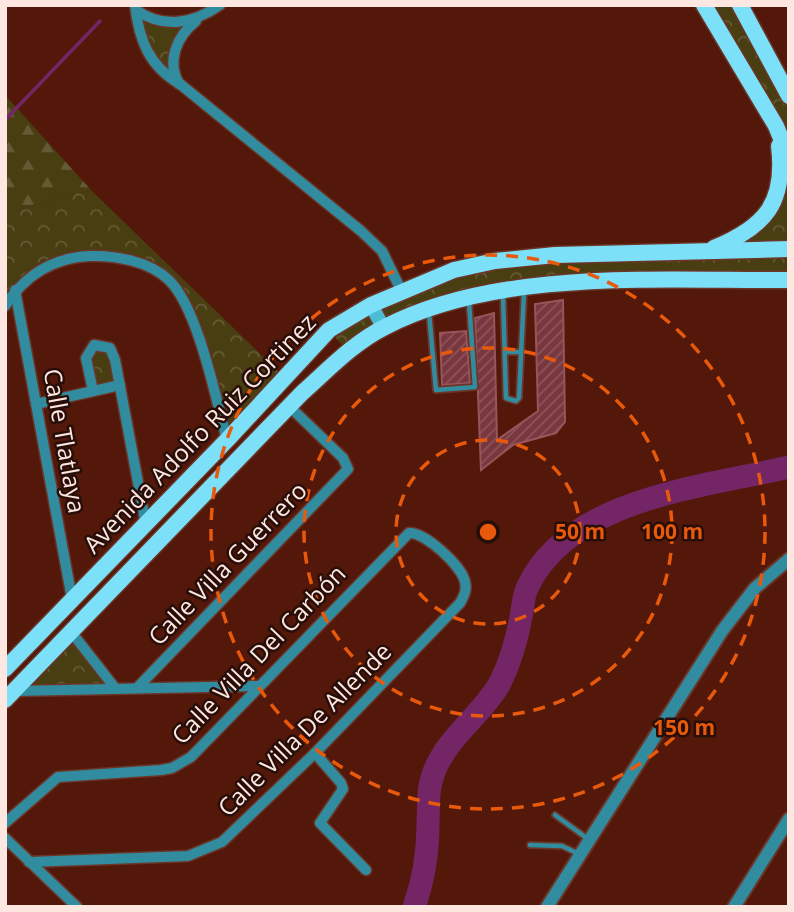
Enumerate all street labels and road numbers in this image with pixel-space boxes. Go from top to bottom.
street label: Avenida Adolfo Ruiz Cortinez [75,306,322,560]
street label: Calle Tlatlaya [37,366,94,516]
street label: Calle Villa Guerrero [140,474,314,652]
street label: Calle Villa Del Carbón [164,557,352,751]
street label: Calle Villa De Allende [210,635,398,823]

